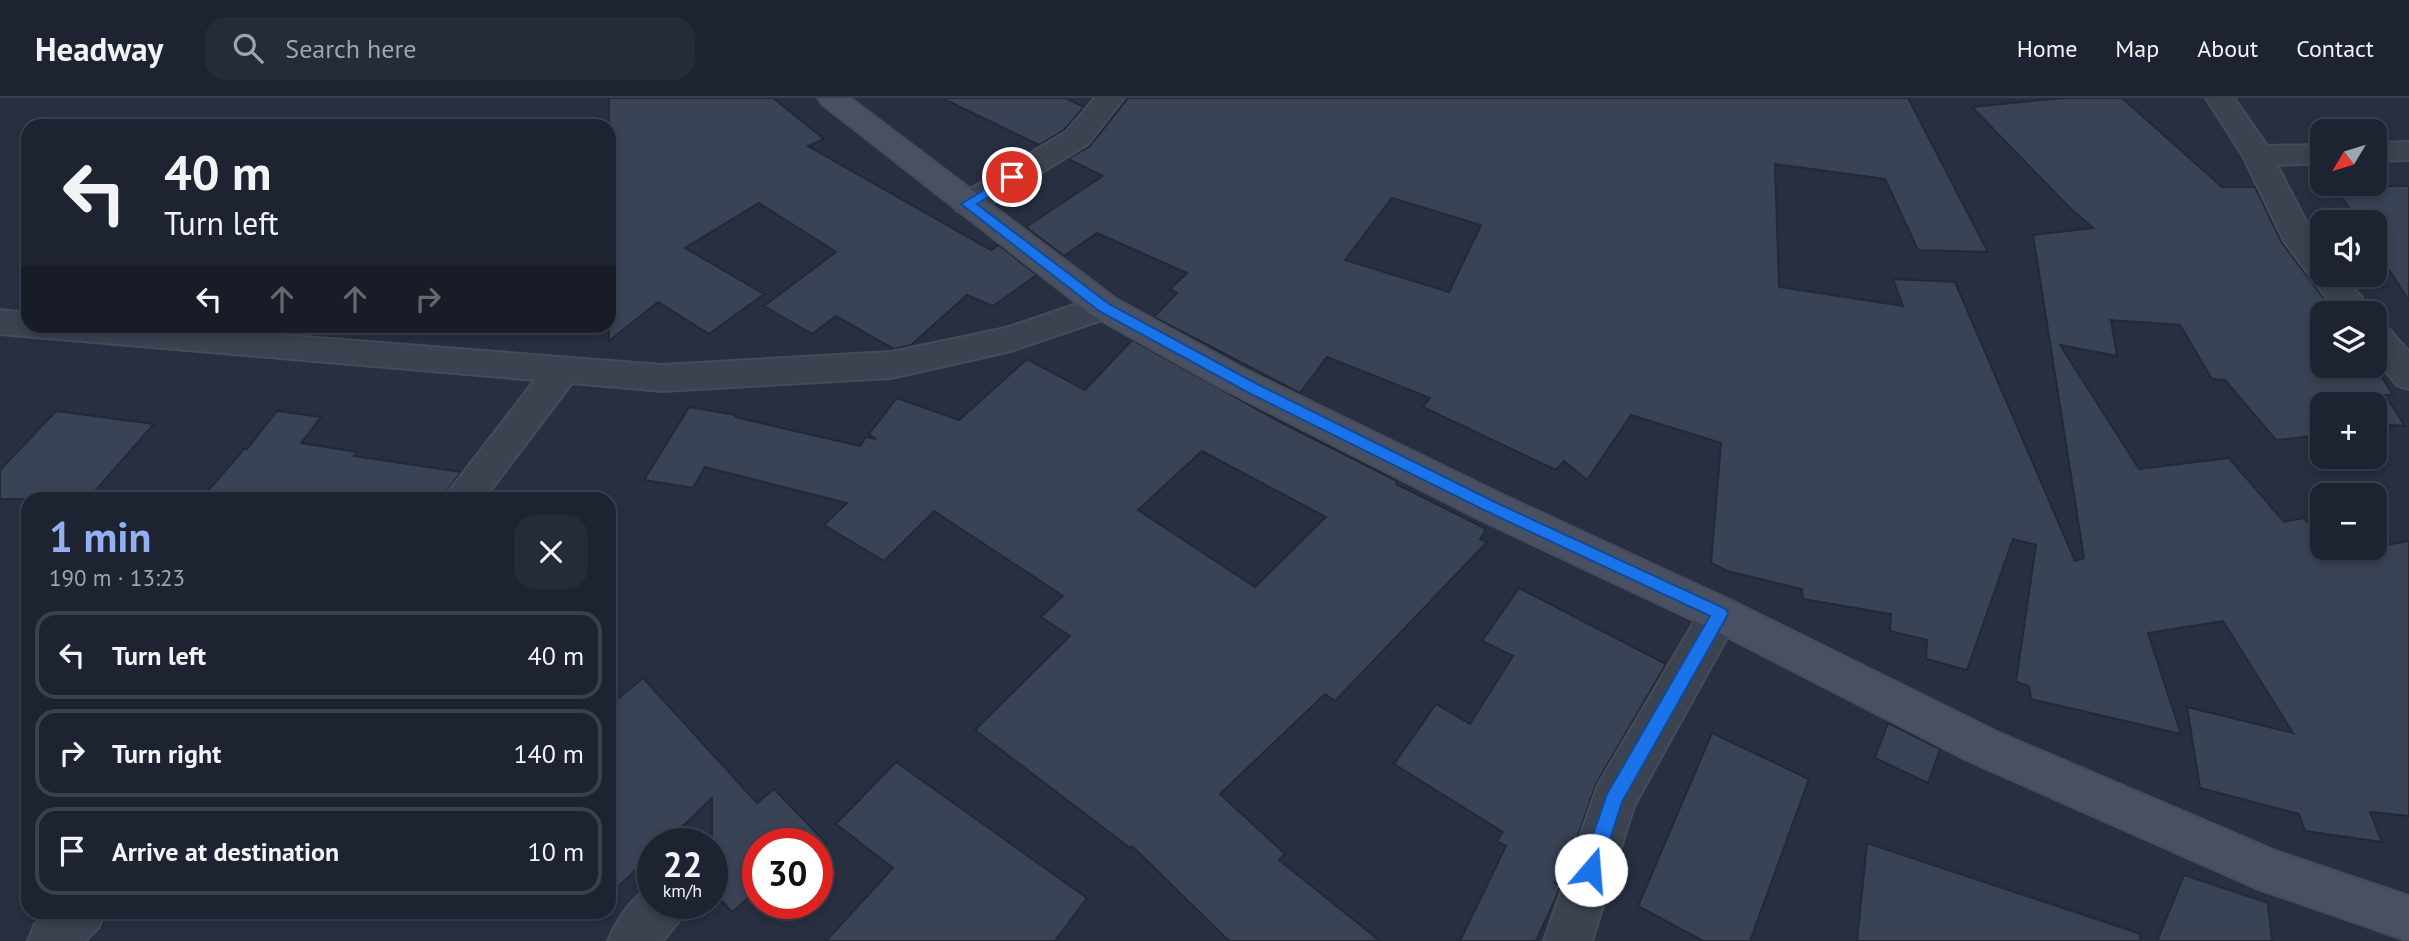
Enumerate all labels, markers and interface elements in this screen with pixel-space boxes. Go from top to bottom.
search box [205,17,695,80]
text: Headway [35,27,163,70]
icon: search [229,29,267,67]
text: Search here [285,32,416,65]
text: Home [2017,33,2077,64]
text: Map [2115,33,2159,64]
text: About [2197,33,2258,64]
text: Contact [2296,33,2374,64]
north arrow [2310,119,2387,196]
map controls [2310,119,2387,560]
text: 40 m [164,140,271,204]
icon: left [49,147,140,238]
pin [982,147,1042,207]
icon: arrive [993,158,1031,196]
text: Turn left [164,202,279,244]
button: sound [2310,210,2387,287]
icon: left [190,280,228,318]
icon: ahead [263,280,301,318]
icon: ahead [336,280,374,318]
icon: right [409,280,447,318]
button: layers [2310,301,2387,378]
button: + [2310,392,2387,469]
button: − [2310,483,2387,560]
text: 1 min [49,509,151,564]
button: close [514,515,588,589]
text: 190 m · 13:23 [49,563,185,592]
icon: left [53,636,91,674]
text: Turn left [112,639,206,672]
text: 40 m [528,639,584,672]
icon: right [53,734,91,772]
text: Turn right [112,737,221,770]
text: 140 m [513,737,584,770]
speed limit sign: 30 [742,828,833,919]
icon: arrive [53,832,91,870]
position arrow [1554,833,1628,907]
text: Arrive at destination [112,835,339,868]
text: 10 m [528,835,584,868]
text: 22 [663,841,702,887]
text: km/h [663,879,702,902]

